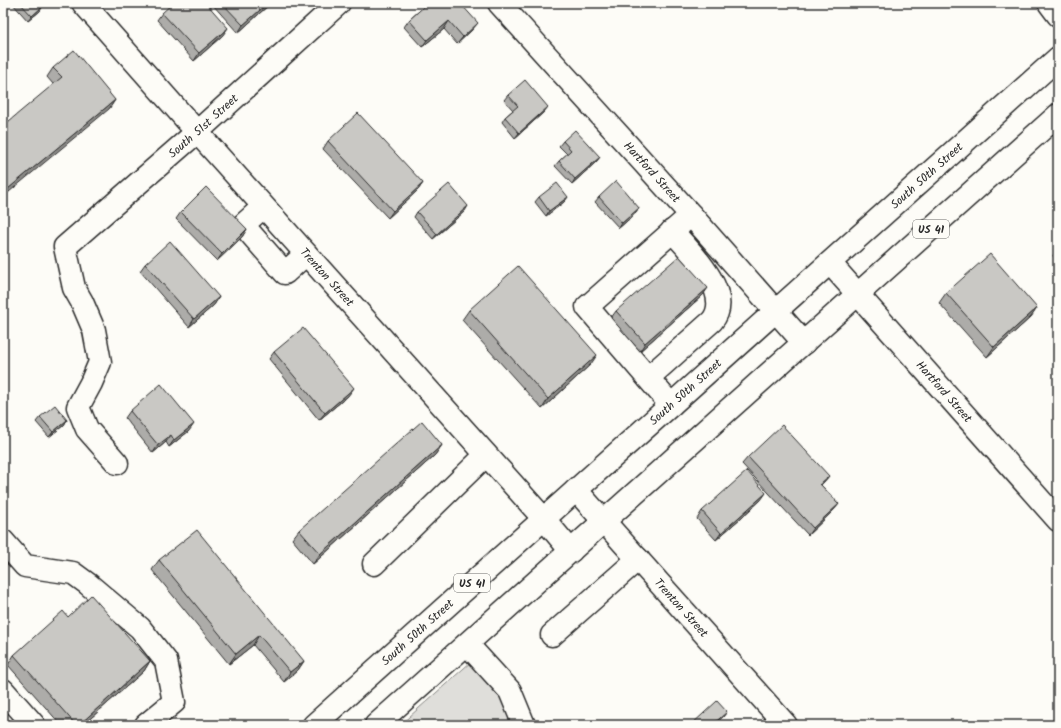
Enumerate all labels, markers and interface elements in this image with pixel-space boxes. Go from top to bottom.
street label: South 51st Street [164,89,243,163]
street label: Hartford Street [619,137,685,208]
street label: South 50th Street [886,138,968,214]
road number: US 41 [913,220,949,238]
street label: Trenton Street [295,244,359,312]
street label: South 50th Street [645,354,727,430]
street label: Hartford Street [911,357,977,428]
road number: US 41 [454,574,490,592]
street label: Trenton Street [649,574,713,642]
street label: South 50th Street [377,594,459,670]

